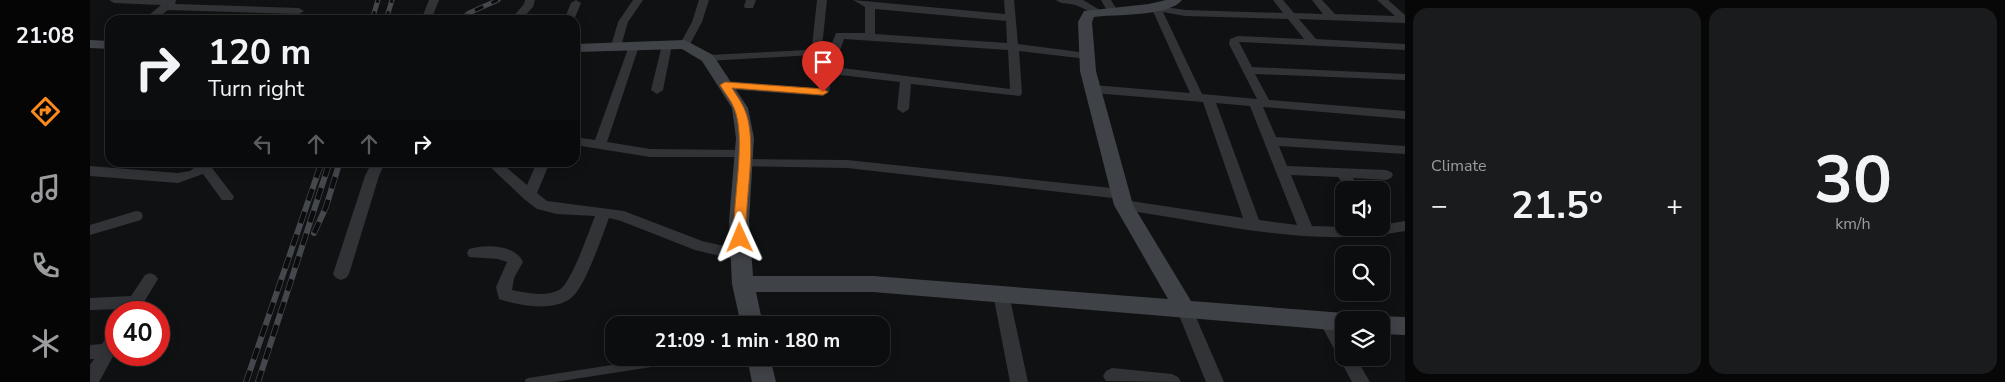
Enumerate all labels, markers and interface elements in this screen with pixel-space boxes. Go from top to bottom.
text: 21:08 [16,21,74,51]
text: 120 m [208,29,311,76]
icon: right [125,35,190,100]
pin [802,41,844,92]
icon: arrive [809,48,837,76]
text: Turn right [208,74,304,104]
icon: directions [28,94,63,129]
icon: left [249,130,277,158]
icon: ahead [302,130,330,158]
icon: ahead [355,130,383,158]
icon: right [408,130,436,158]
text: 30 [1814,136,1892,225]
text: Climate [1431,155,1486,177]
icon: music [28,171,63,206]
text: 21.5° [1511,180,1603,231]
map controls [1335,181,1390,366]
button: sound [1335,181,1390,236]
text: − [1431,187,1448,225]
text: + [1666,187,1683,225]
position arrow [713,211,765,263]
text: km/h [1835,213,1871,235]
button: search [1335,246,1390,301]
icon: phone [28,248,63,283]
speed limit sign: 40 [105,301,170,366]
button: layers [1335,311,1390,366]
icon: climate [28,326,63,361]
text: 21:09 · 1 min · 180 m [655,328,840,354]

